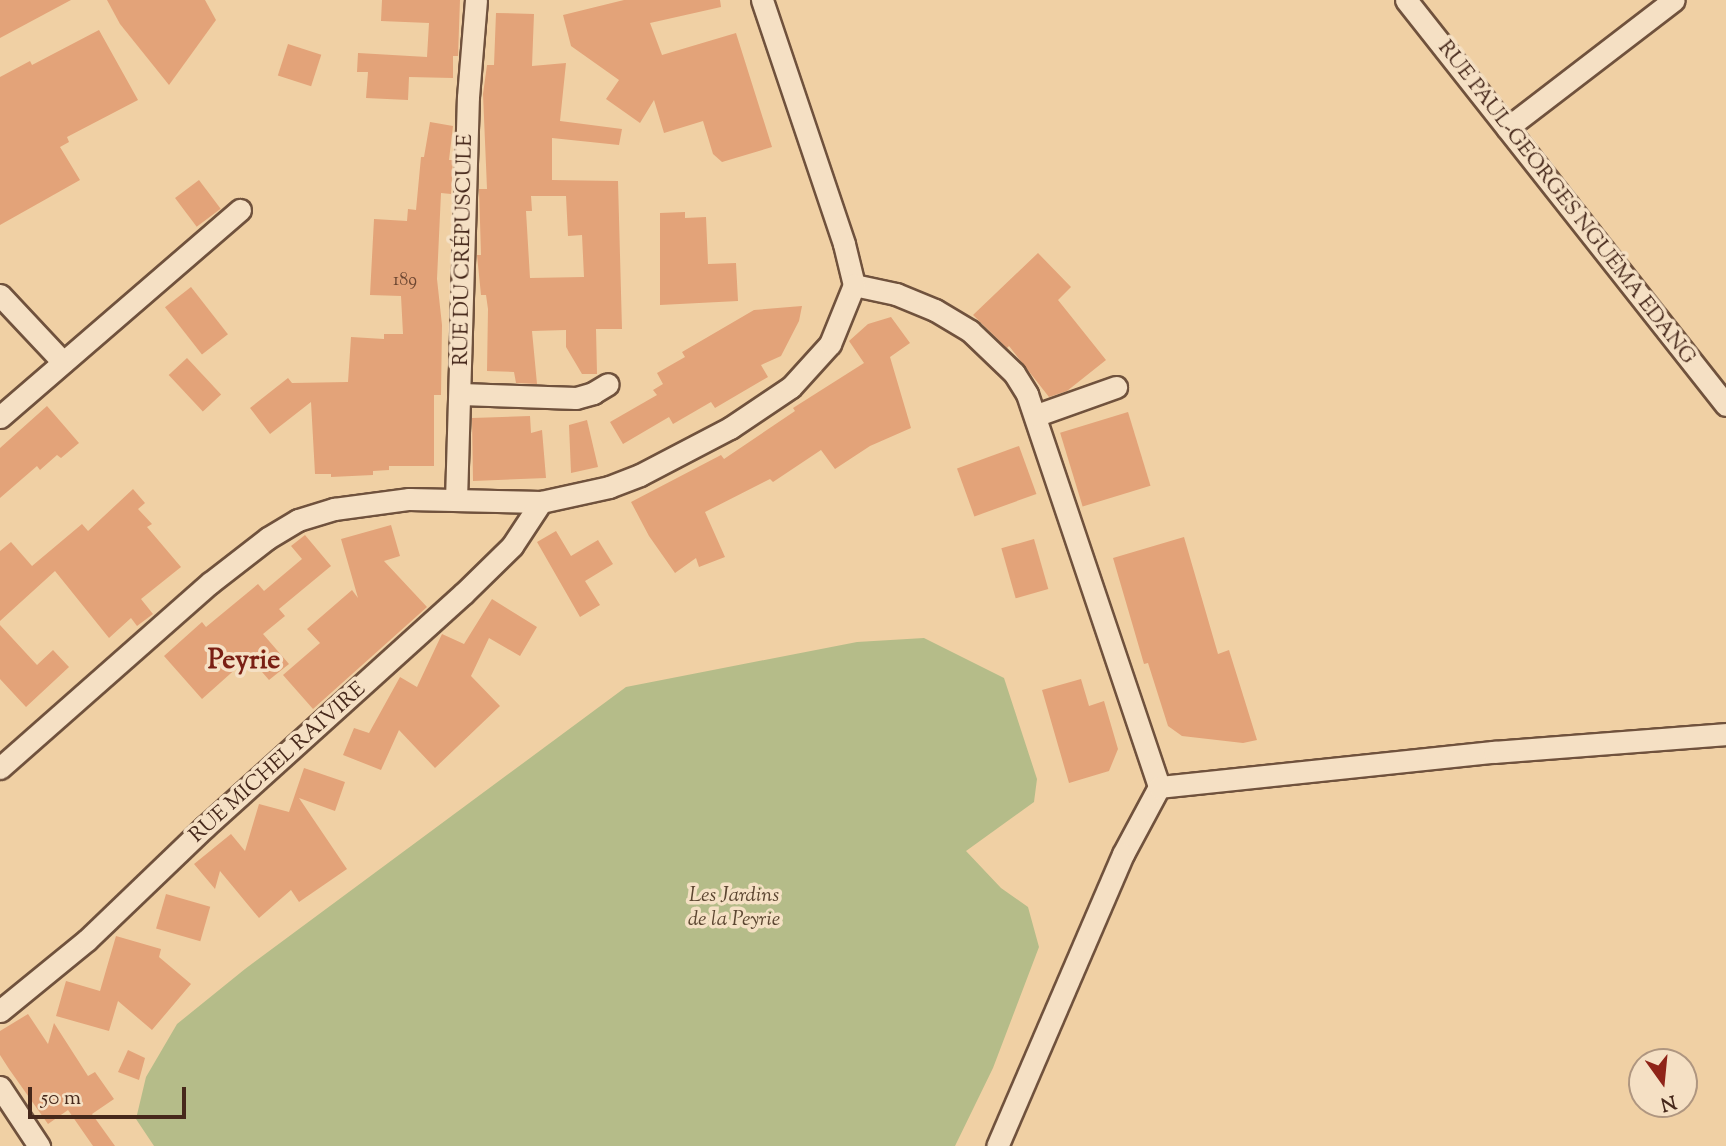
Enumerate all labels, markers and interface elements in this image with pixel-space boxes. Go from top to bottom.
street label: RUE PAUL-GEORGES NGUÉMA EDANG [1432,36,1700,370]
street label: RUE DU CRÉPUSCULE [449,134,479,366]
house number: 189 [393,270,417,292]
district label: Peyrie [208,644,280,678]
street label: RUE MICHEL RAIVIRE [185,677,371,849]
park label: Les Jardins de la Peyrie [688,883,780,933]
north arrow [1628,1048,1698,1118]
scale bar [32,1072,189,1116]
text: 50 m [41,1084,81,1114]
text: N [1657,1087,1679,1117]

